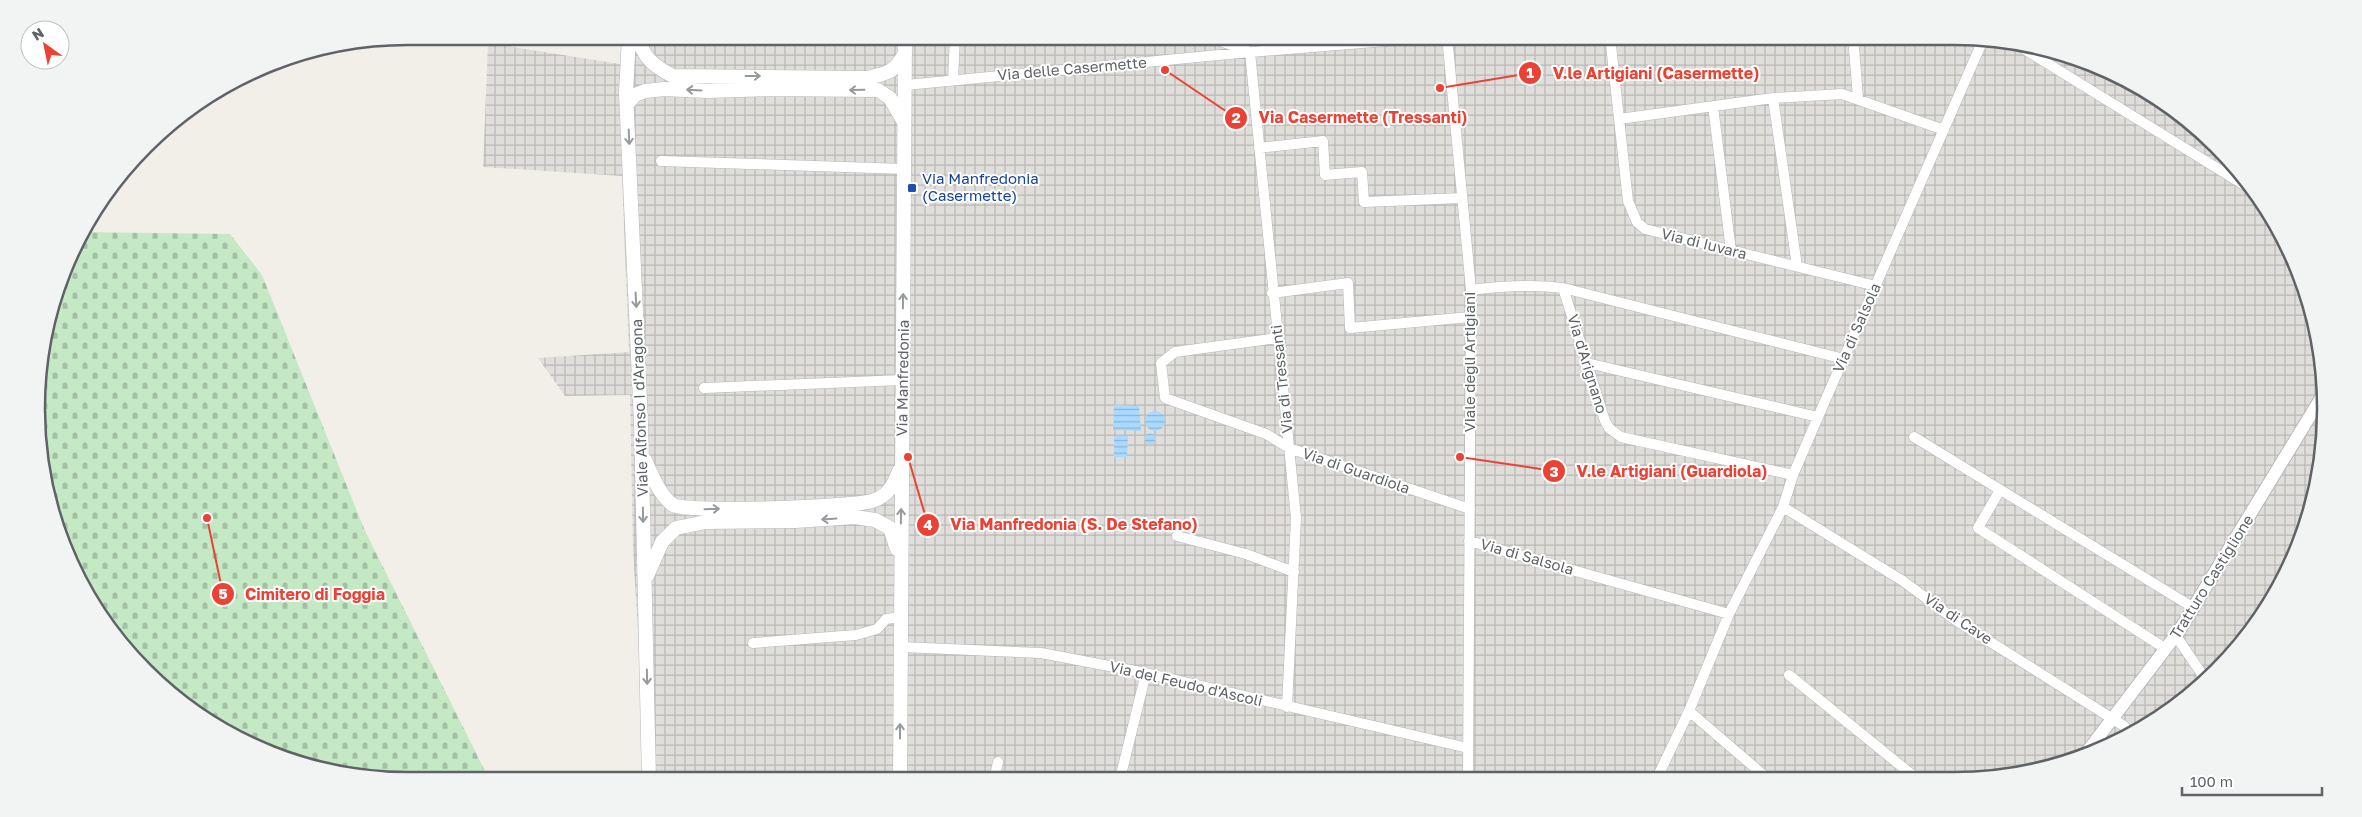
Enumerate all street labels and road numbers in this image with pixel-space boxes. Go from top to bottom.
street label: Via delle Casermette [996,52,1148,83]
street label: Via di Iuvara [1660,224,1749,262]
street label: Via di Salsola [1828,280,1884,375]
street label: Viale degli Artigiani [1460,292,1478,432]
street label: Via d'Arignano [1564,312,1612,415]
street label: Viale Alfonso I d'Aragona [627,319,651,497]
street label: Via Manfredonia [892,319,912,436]
street label: Via di Tressanti [1266,324,1296,434]
street label: Via di Guardiola [1300,443,1413,497]
street label: Tratturo Castiglione [2166,511,2257,642]
street label: Via di Salsola [1478,534,1576,578]
street label: Via di Cave [1921,589,1996,648]
street label: Via del Feudo d'Ascoli [1108,657,1265,709]

